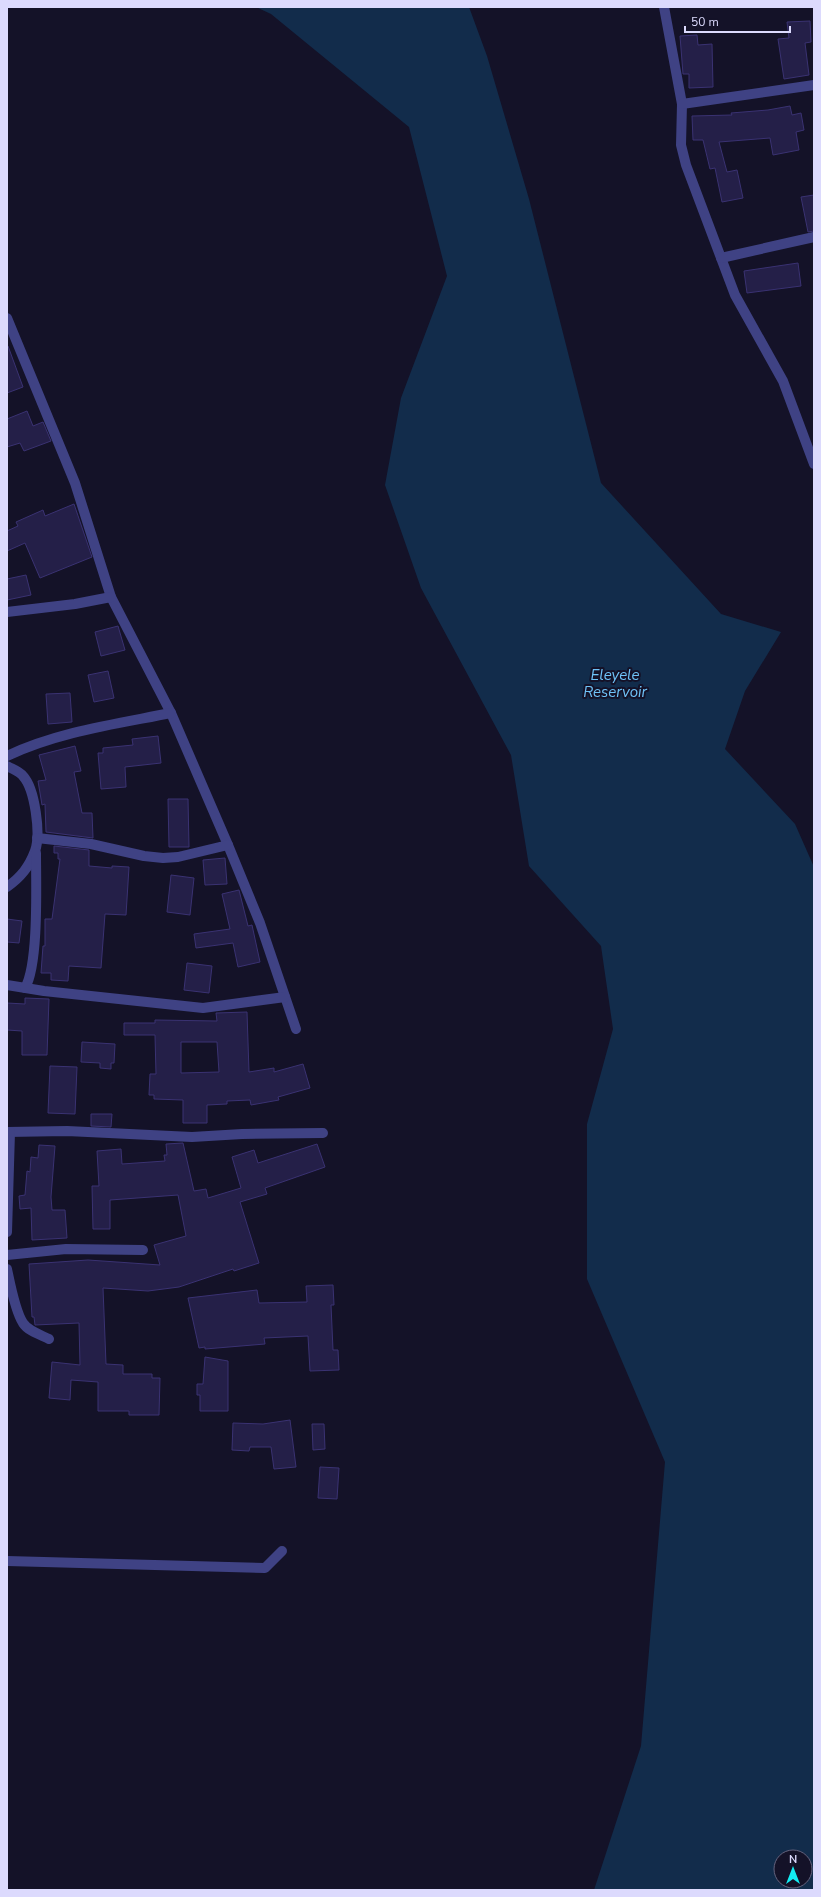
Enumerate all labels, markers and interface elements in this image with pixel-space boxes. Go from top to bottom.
scale bar [685,8,790,34]
text: 50 m [691,14,719,30]
water label: Eleyele Reservoir [583,665,647,702]
north arrow [773,1849,813,1889]
text: N [789,1852,797,1867]

